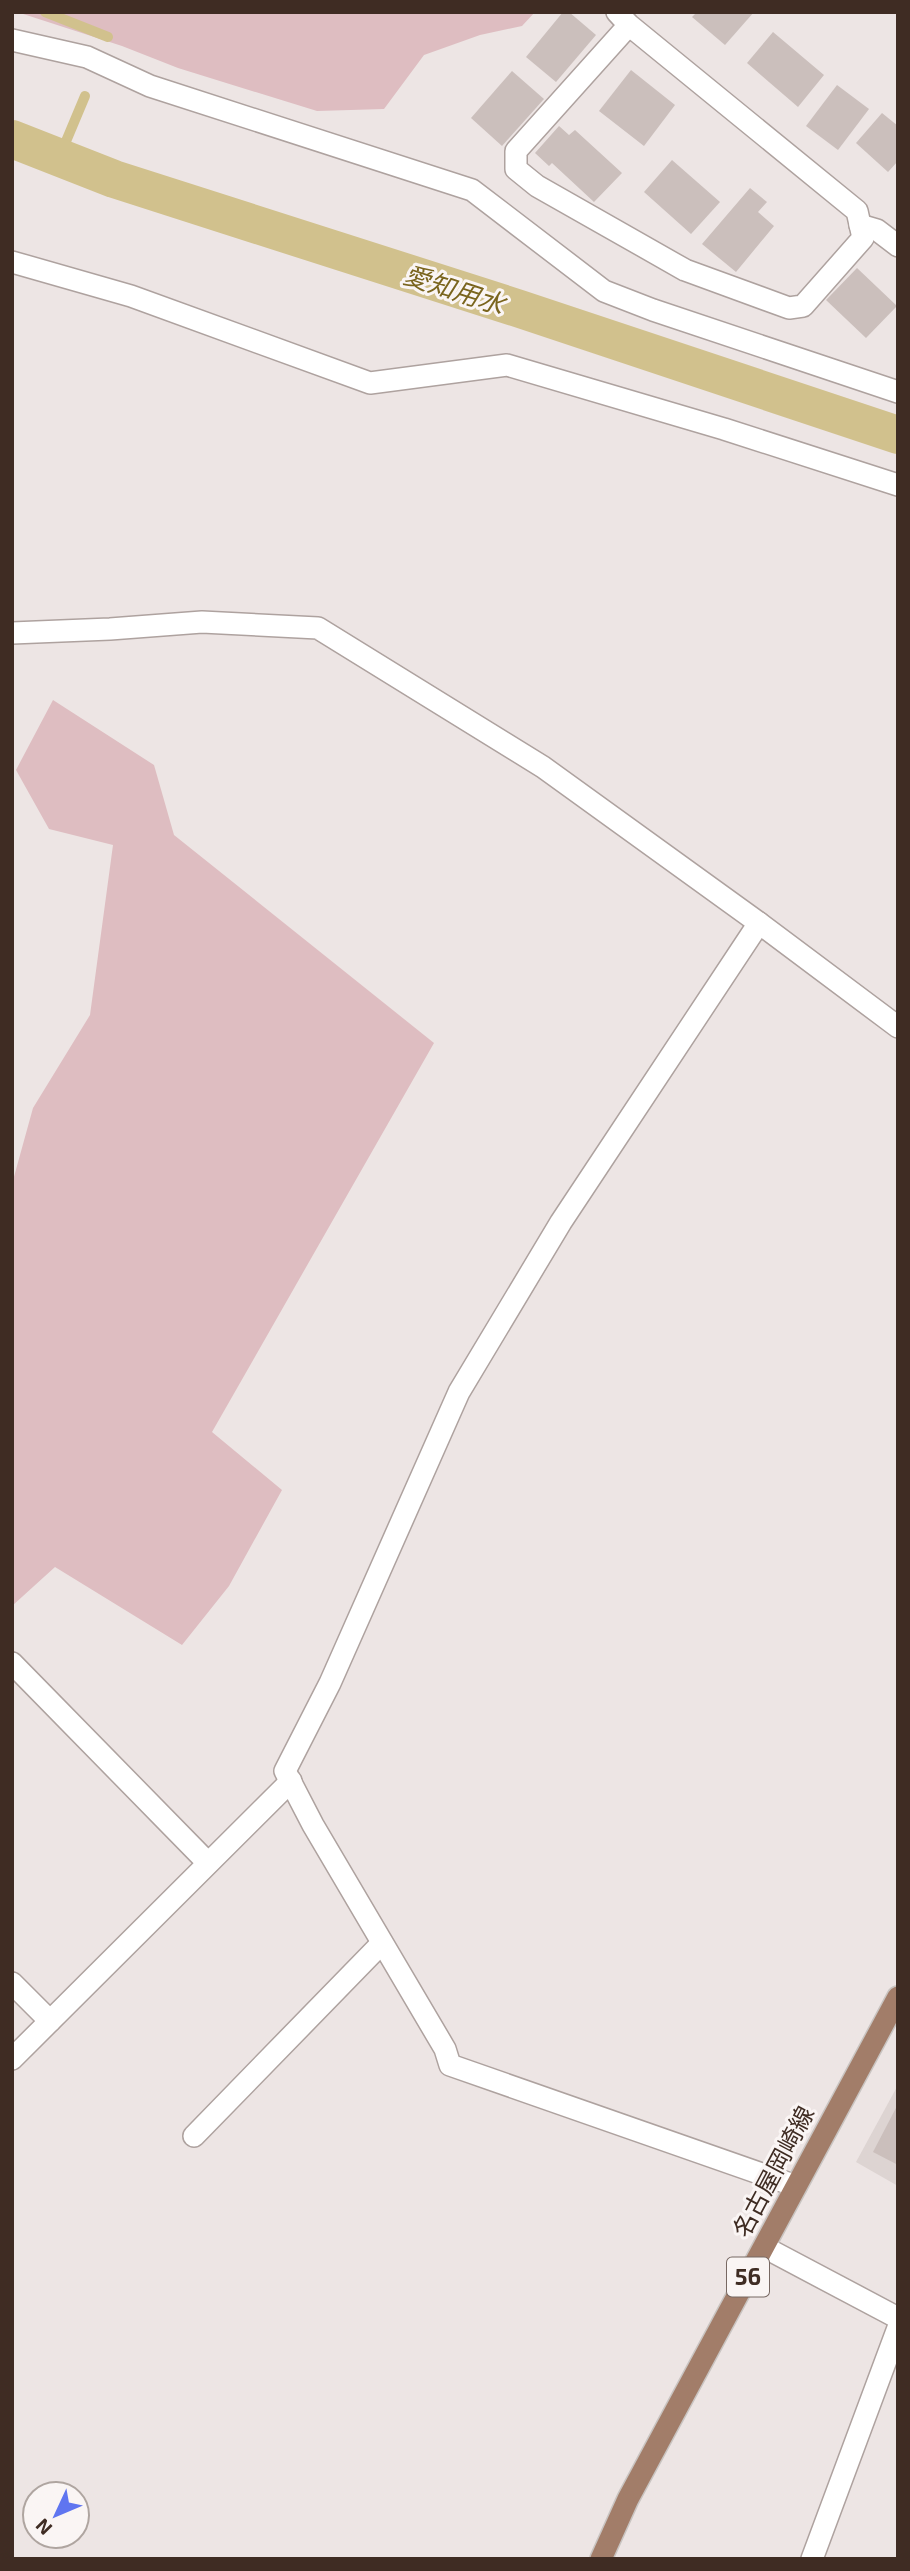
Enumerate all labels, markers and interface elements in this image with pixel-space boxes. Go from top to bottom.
water label: 愛知用水 [400,258,512,320]
street label: 名古屋岡崎線 [726,2101,819,2242]
road number: 56 [727,2258,769,2296]
north arrow [21,2480,91,2550]
text: N [30,2514,56,2540]

